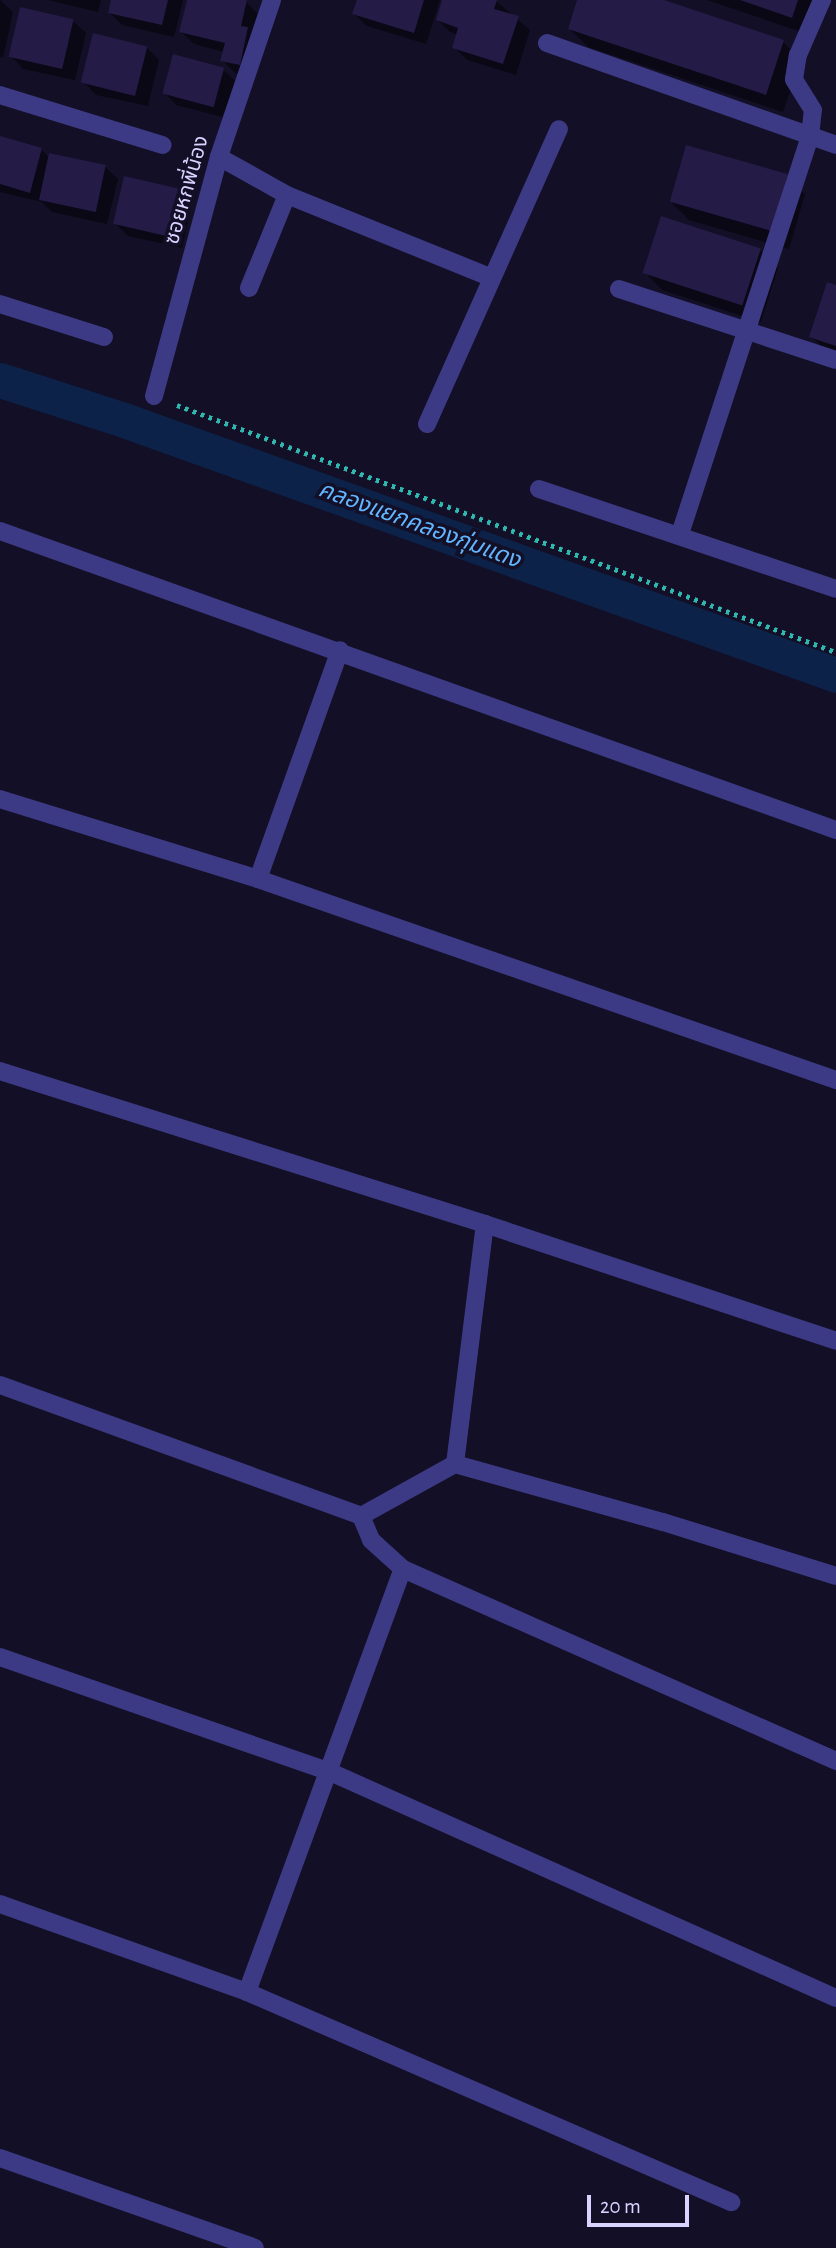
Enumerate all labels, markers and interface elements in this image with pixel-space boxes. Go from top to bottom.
street label: ซอยหกพี่น้อง [159,133,215,247]
water label: คลองแยกคลองกุ่มแดง [314,477,524,575]
scale bar [591,2182,692,2226]
text: 20 m [600,2196,641,2217]

